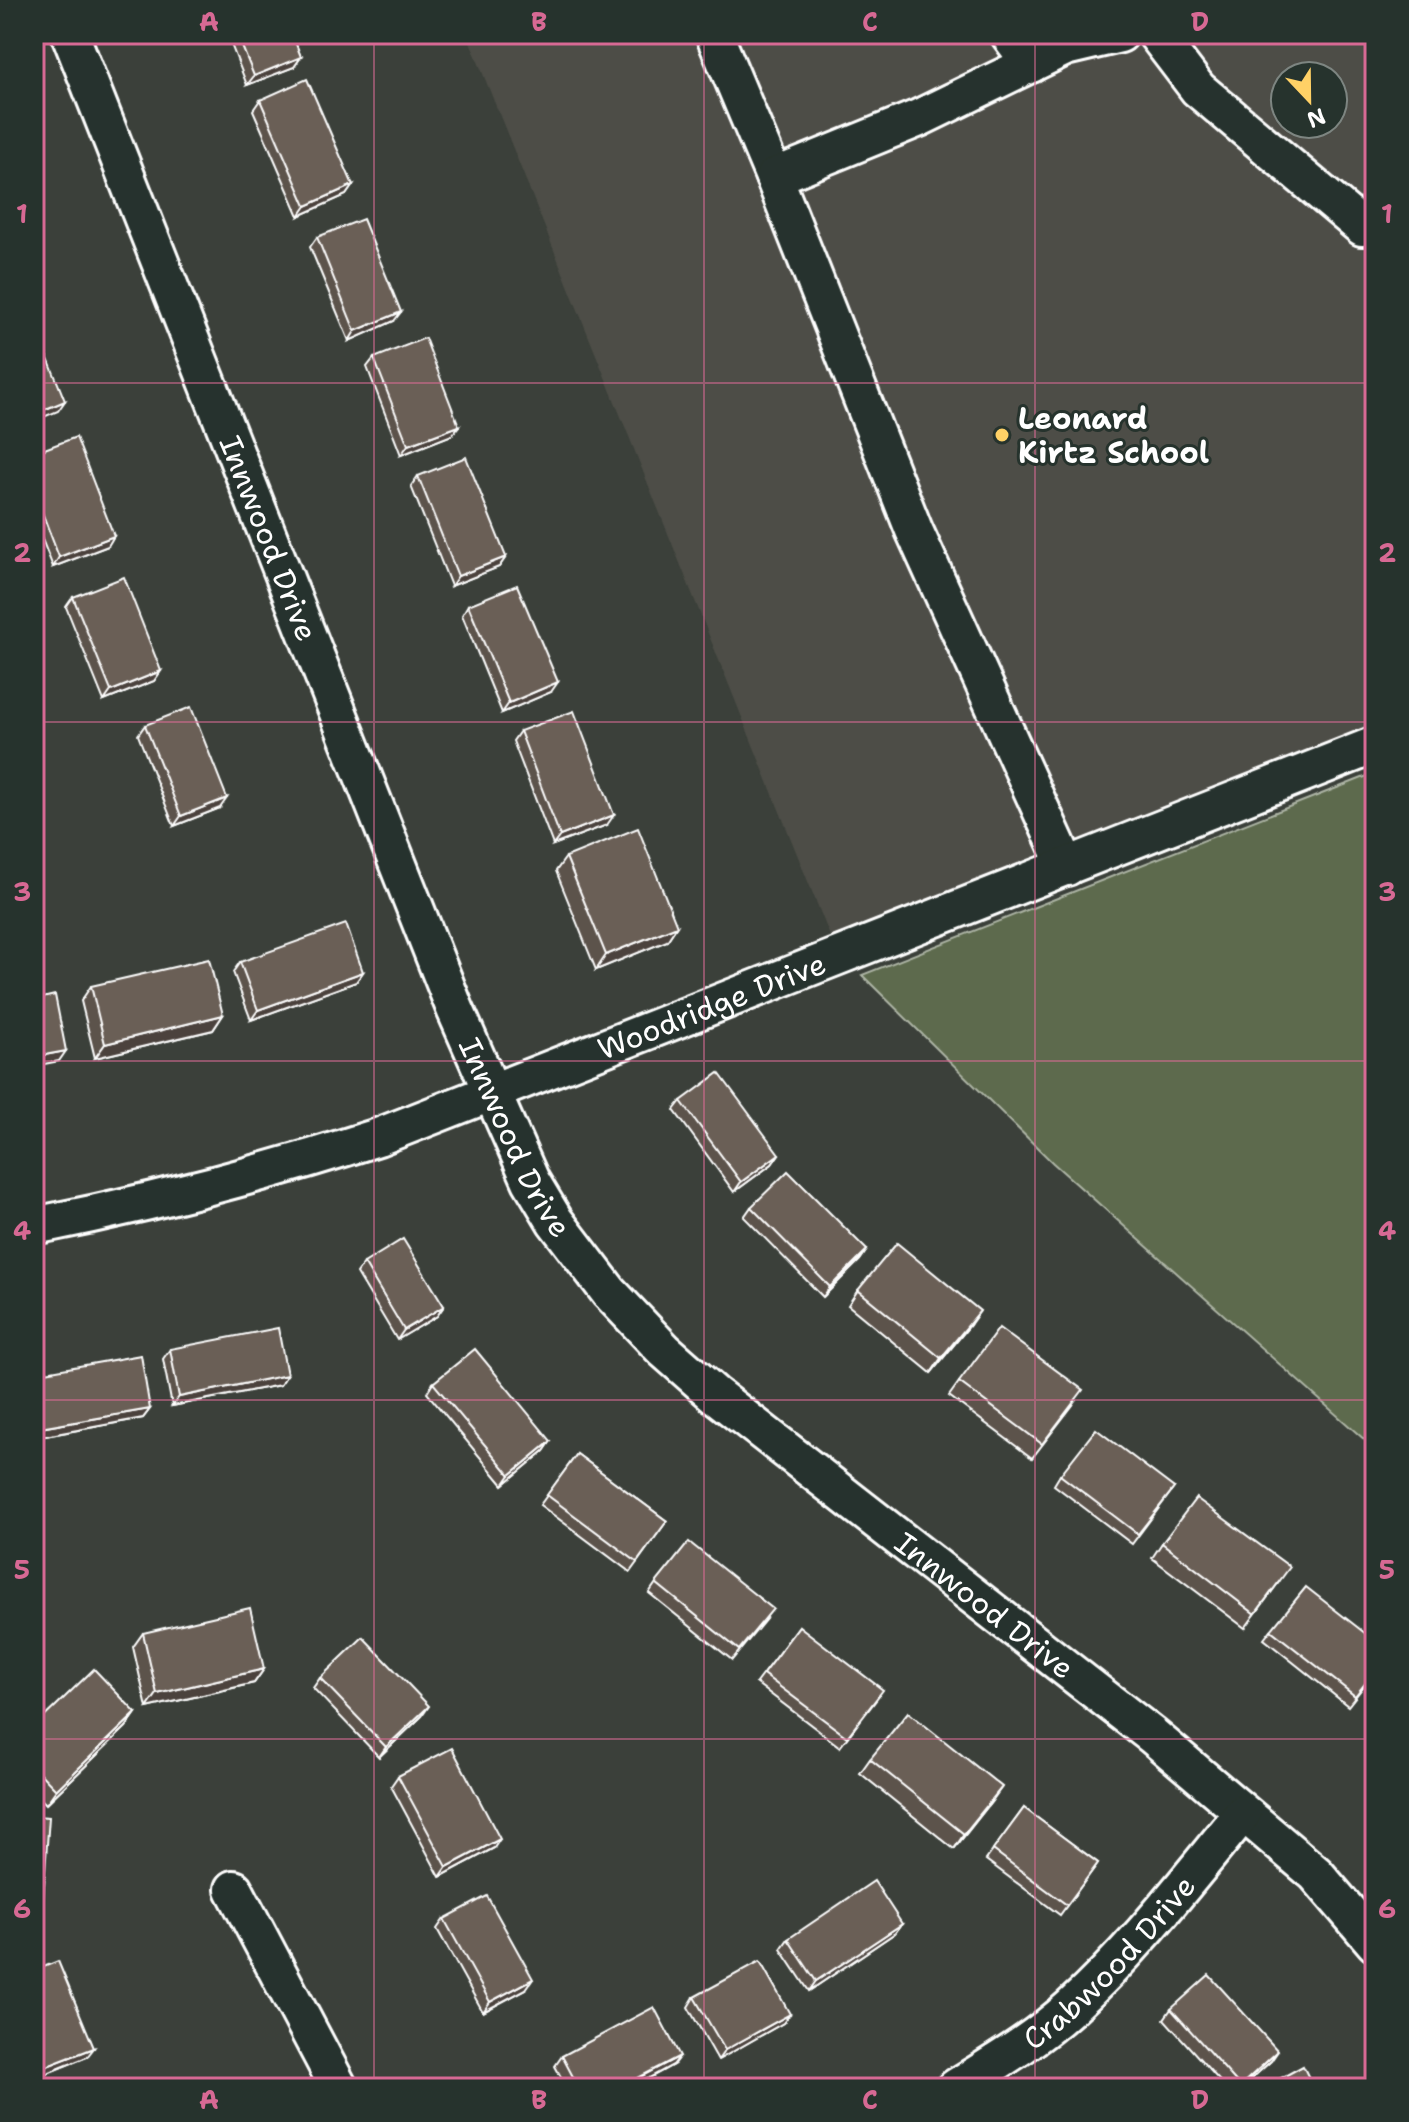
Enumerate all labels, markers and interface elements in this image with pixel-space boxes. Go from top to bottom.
text: A [199,4,219,39]
text: B [531,4,547,39]
text: C [862,4,878,39]
text: D [1191,4,1209,39]
north arrow [1269,60,1349,140]
text: N [1303,101,1330,135]
text: 1 [16,196,28,231]
text: 1 [1381,196,1393,231]
place label: Leonard Kirtz School [1018,398,1209,473]
marker: Leonard Kirtz School [993,426,1011,444]
street label: Innwood Drive [210,430,328,647]
text: 2 [13,535,31,570]
text: 2 [1378,535,1396,570]
text: 3 [13,874,31,909]
text: 3 [1378,874,1396,909]
street label: Woodridge Drive [592,943,832,1069]
street label: Innwood Drive [450,1031,581,1246]
text: 4 [13,1213,31,1248]
text: 4 [1378,1213,1396,1248]
street label: Innwood Drive [887,1522,1083,1688]
text: 5 [14,1552,30,1587]
text: 5 [1379,1552,1395,1587]
street label: Crabwood Drive [1014,1866,1204,2059]
text: 6 [13,1891,31,1926]
text: 6 [1378,1891,1396,1926]
text: A [199,2082,219,2117]
text: B [531,2082,547,2117]
text: C [862,2082,878,2117]
text: D [1191,2082,1209,2117]

